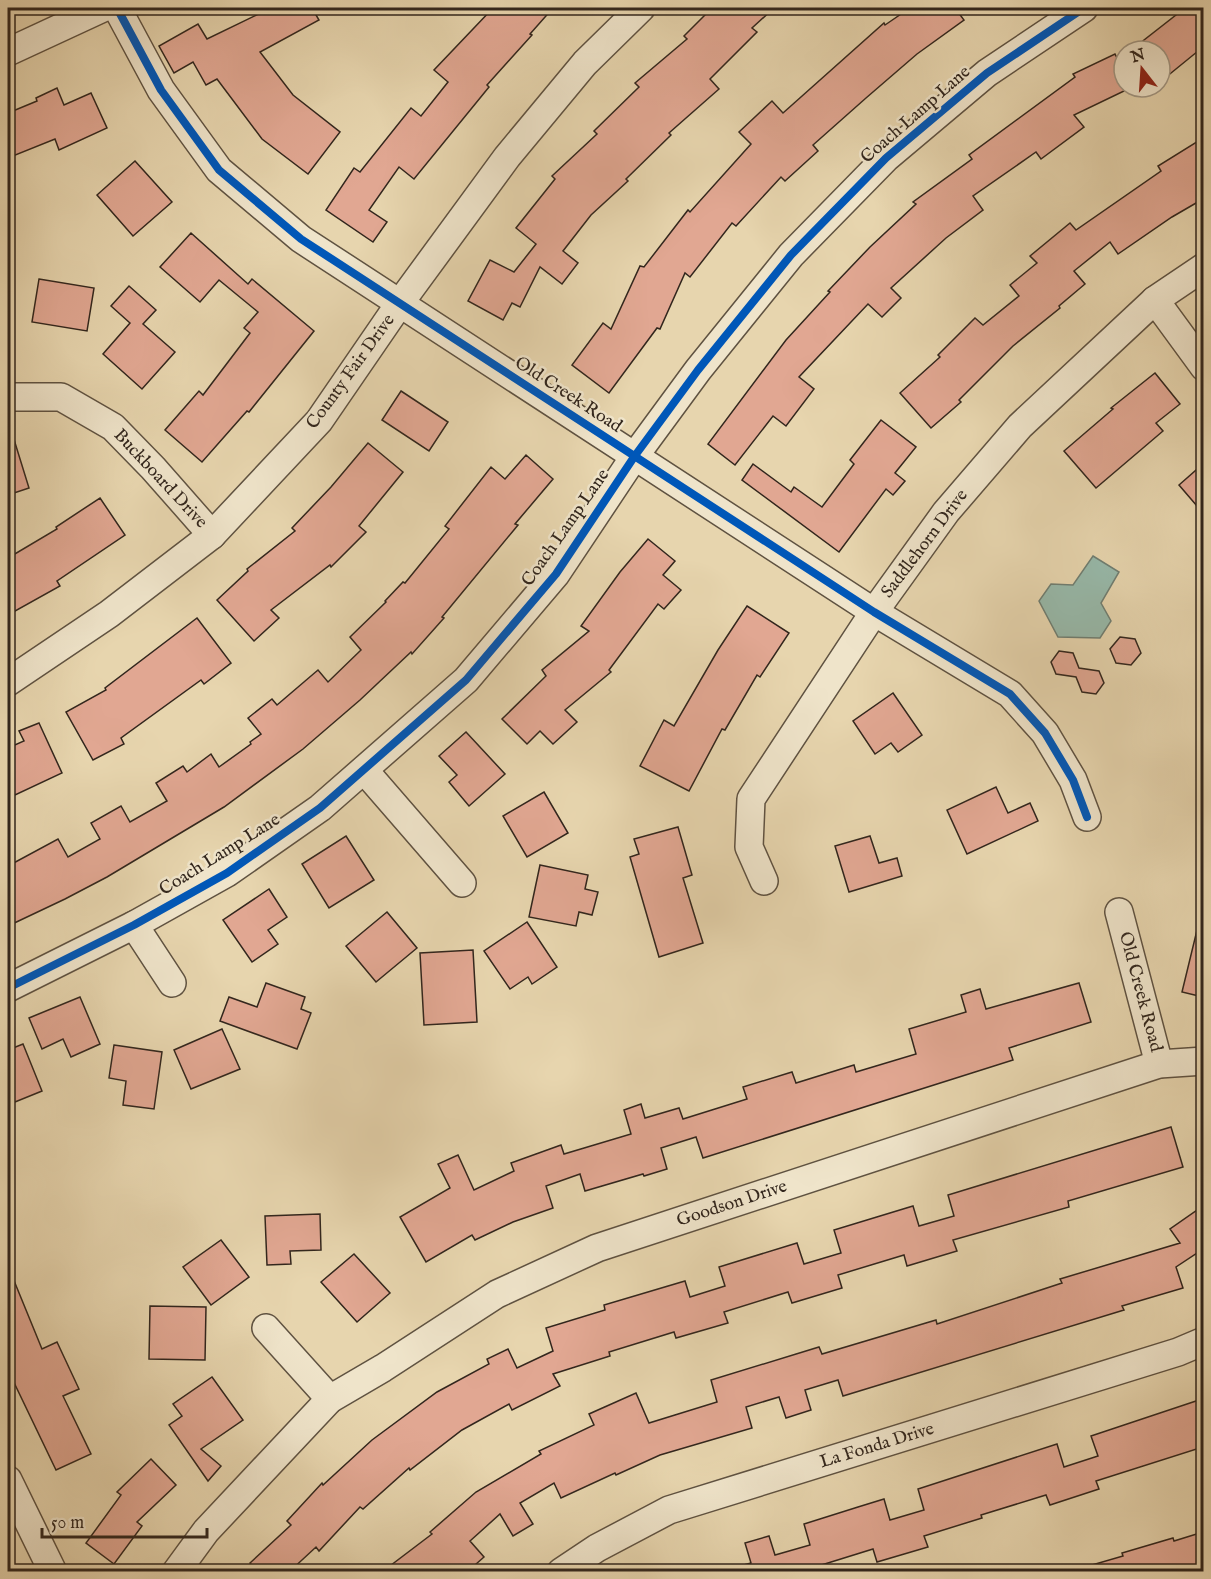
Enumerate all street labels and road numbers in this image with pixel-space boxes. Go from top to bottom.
street label: Coach Lamp Lane [856,61,976,169]
street label: County Fair Drive [302,310,400,434]
street label: Old Creek Road [510,352,626,438]
street label: Buckboard Drive [108,424,212,534]
street label: Coach Lamp Lane [517,465,615,591]
street label: Saddlehorn Drive [877,485,973,603]
street label: Coach Lamp Lane [155,809,285,901]
street label: Old Creek Road [1113,929,1167,1055]
street label: Goodson Drive [674,1175,790,1233]
street label: La Fonda Drive [817,1418,937,1474]

